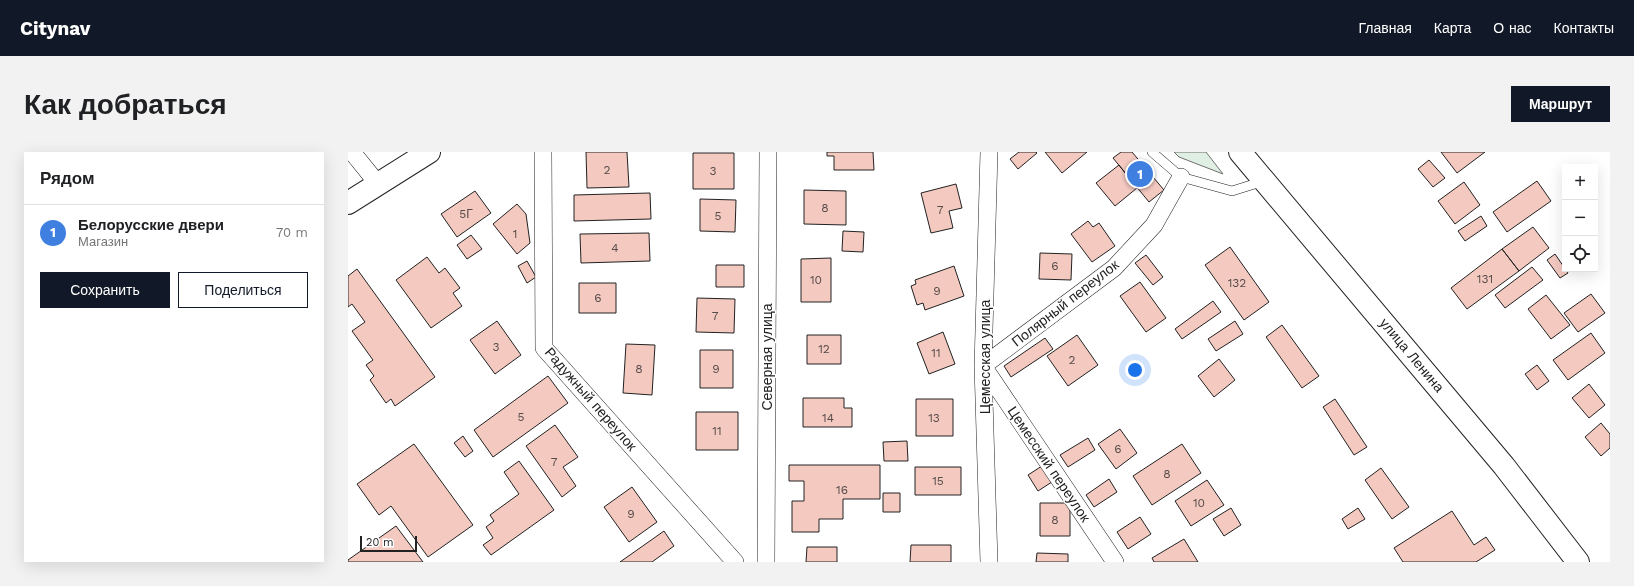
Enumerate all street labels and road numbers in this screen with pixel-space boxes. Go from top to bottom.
street label: Полярный переулок [1008,256,1122,350]
street label: Цемесская улица [977,299,993,414]
street label: Северная улица [759,303,775,411]
street label: улица Ленина [1377,315,1448,395]
street label: Радужный переулок [542,344,641,455]
street label: Цемесский переулок [1004,403,1094,525]

